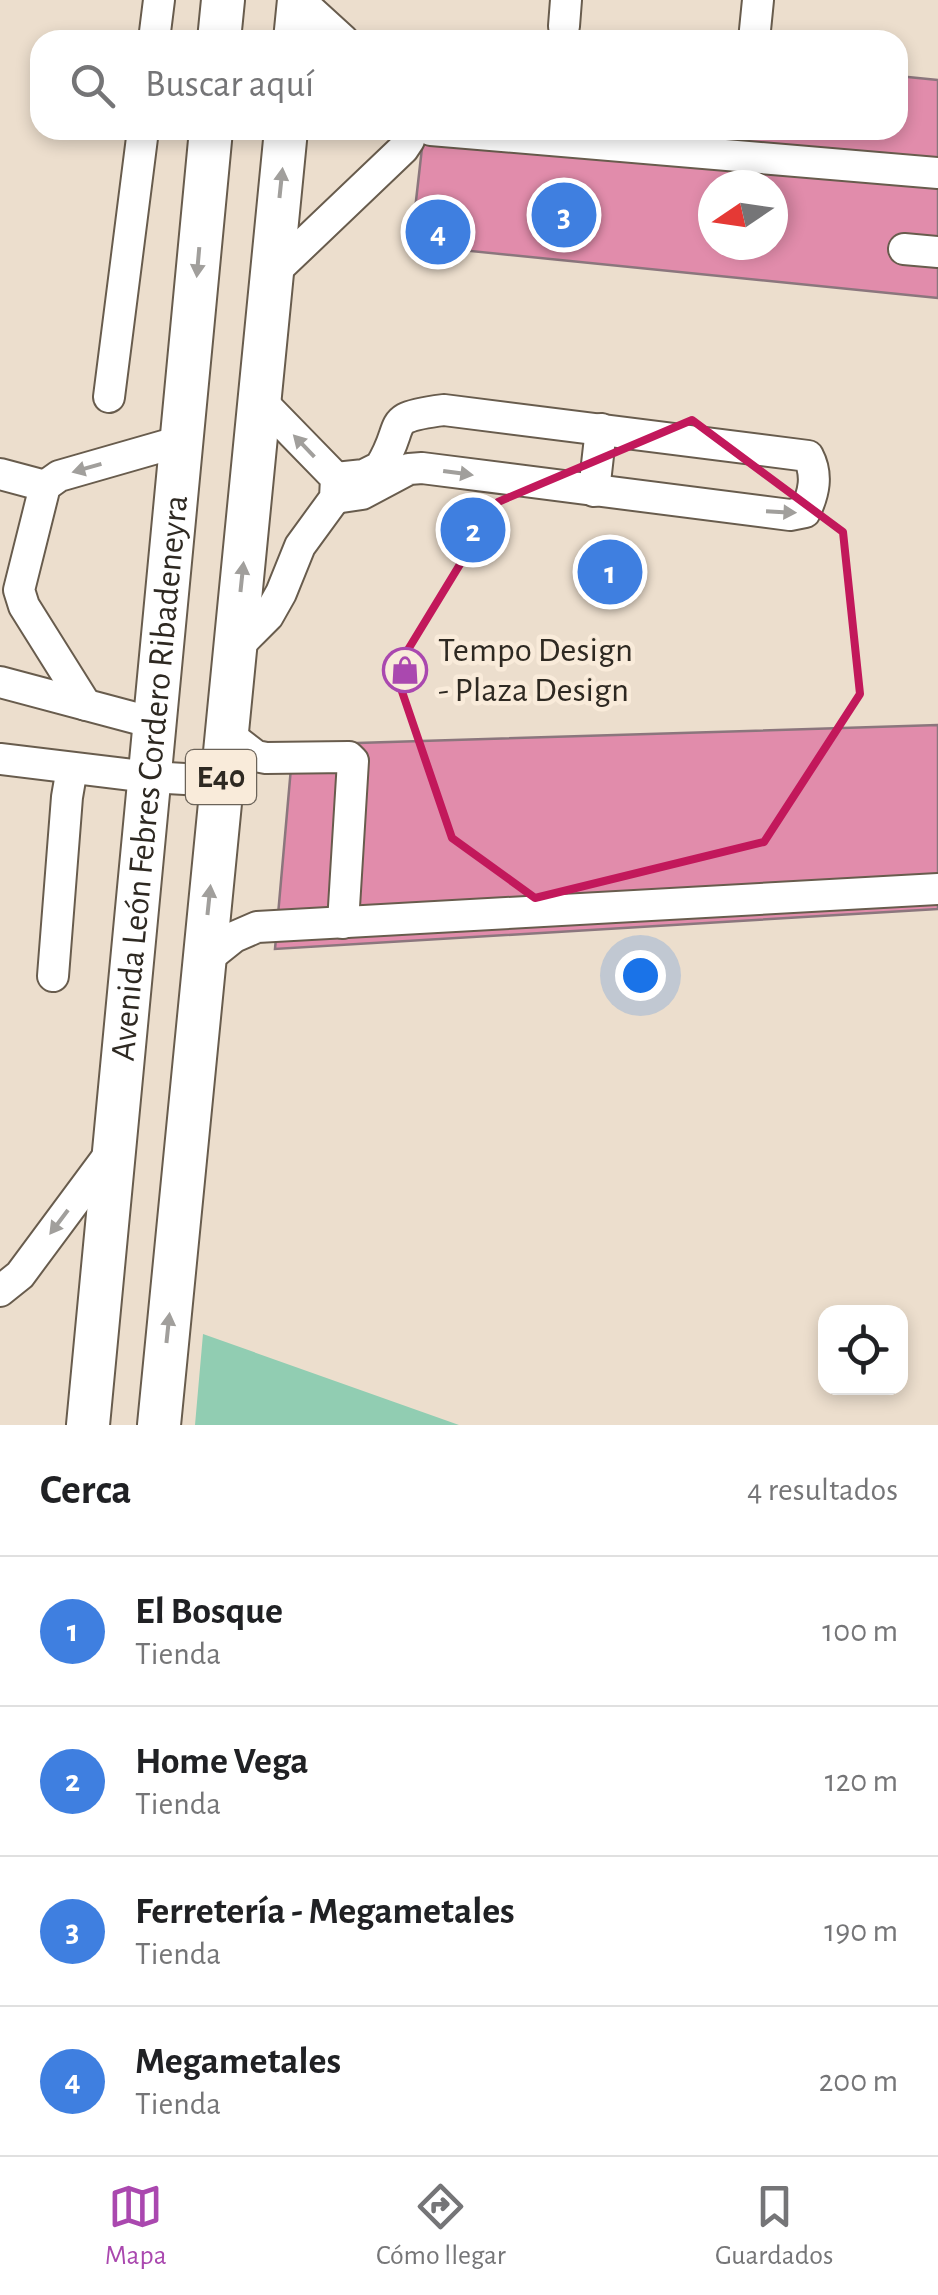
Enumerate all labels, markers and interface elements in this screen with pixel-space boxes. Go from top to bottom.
search box [30,30,908,140]
icon: search [65,58,120,113]
text: Buscar aquí [145,66,314,104]
one-way arrow [273,167,289,199]
north arrow [698,170,788,260]
pin: 3 [532,178,596,252]
pin: 4 [406,194,470,270]
one-way arrow [190,246,206,278]
one-way arrow [293,434,316,458]
one-way arrow [71,460,102,476]
one-way arrow [443,465,475,481]
pin: 2 [440,492,506,568]
street label: Avenida León Febres Cordero Ribadeneyra [105,493,194,1062]
one-way arrow [765,505,797,521]
pin: 1 [578,534,642,610]
one-way arrow [234,560,250,592]
place label: Tempo Design - Plaza Design [438,633,633,708]
shop icon: Tempo Design - Plaza Design [382,647,428,693]
road number: E40 [186,750,256,804]
one-way arrow [202,884,218,915]
your location [615,950,666,1001]
one-way arrow [50,1209,70,1235]
map controls [818,1305,908,1395]
button: locate [818,1305,908,1395]
one-way arrow [160,1312,176,1343]
text: Cerca [40,1469,131,1511]
text: 4 resultados [747,1474,898,1506]
text: El Bosque [135,1593,283,1631]
text: 1 [67,1615,78,1647]
text: 100 m [822,1615,898,1647]
text: Tienda [135,1638,221,1670]
text: Home Vega [135,1743,308,1781]
text: 2 [65,1765,80,1797]
text: 120 m [825,1765,898,1797]
text: Tienda [135,1788,221,1820]
text: Ferretería - Megametales [135,1893,515,1931]
text: 3 [66,1915,79,1947]
text: 190 m [824,1915,898,1947]
text: Tienda [135,1938,221,1970]
text: Megametales [135,2043,341,2081]
text: 4 [64,2065,81,2097]
text: 200 m [819,2065,898,2097]
text: Tienda [135,2088,221,2120]
tab: Mapa [105,2179,167,2273]
tab: Cómo llegar [376,2179,506,2273]
tab: Guardados [715,2179,833,2273]

